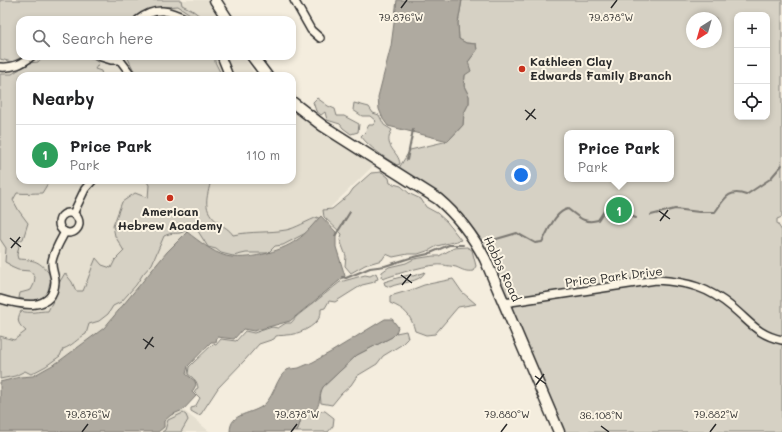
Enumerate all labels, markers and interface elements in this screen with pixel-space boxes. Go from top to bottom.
text: 79.876°W [379,10,424,24]
text: 79.878°W [589,10,634,24]
north arrow [686,12,722,48]
map controls [734,12,770,120]
button: + [734,12,770,48]
search box [16,16,296,60]
icon: search [30,27,52,49]
text: Search here [62,28,153,48]
button: − [734,48,770,84]
place label: Kathleen Clay Edwards Family Branch [530,53,672,83]
marker: Kathleen Clay Edwards Family Branch [517,64,527,74]
button: locate [734,84,770,120]
text: Nearby [32,87,94,109]
popup [564,130,674,182]
text: Price Park [70,136,152,156]
text: Price Park [578,138,660,158]
text: 1 [42,146,48,163]
text: 110 m [246,146,280,163]
text: Park [70,156,99,173]
text: Park [578,158,608,175]
your location [511,165,531,185]
marker: American Hebrew Academy [165,193,175,203]
pin: 1 [606,195,632,225]
place label: American Hebrew Academy [117,203,223,233]
street label: Hobbs Road [481,233,525,304]
street label: Price Park Drive [564,262,664,290]
text: 79.876°W [66,407,111,421]
text: 79.878°W [275,407,320,421]
text: 79.880°W [484,407,530,421]
text: 79.882°W [694,407,739,421]
text: 36.108°N [580,408,622,422]

